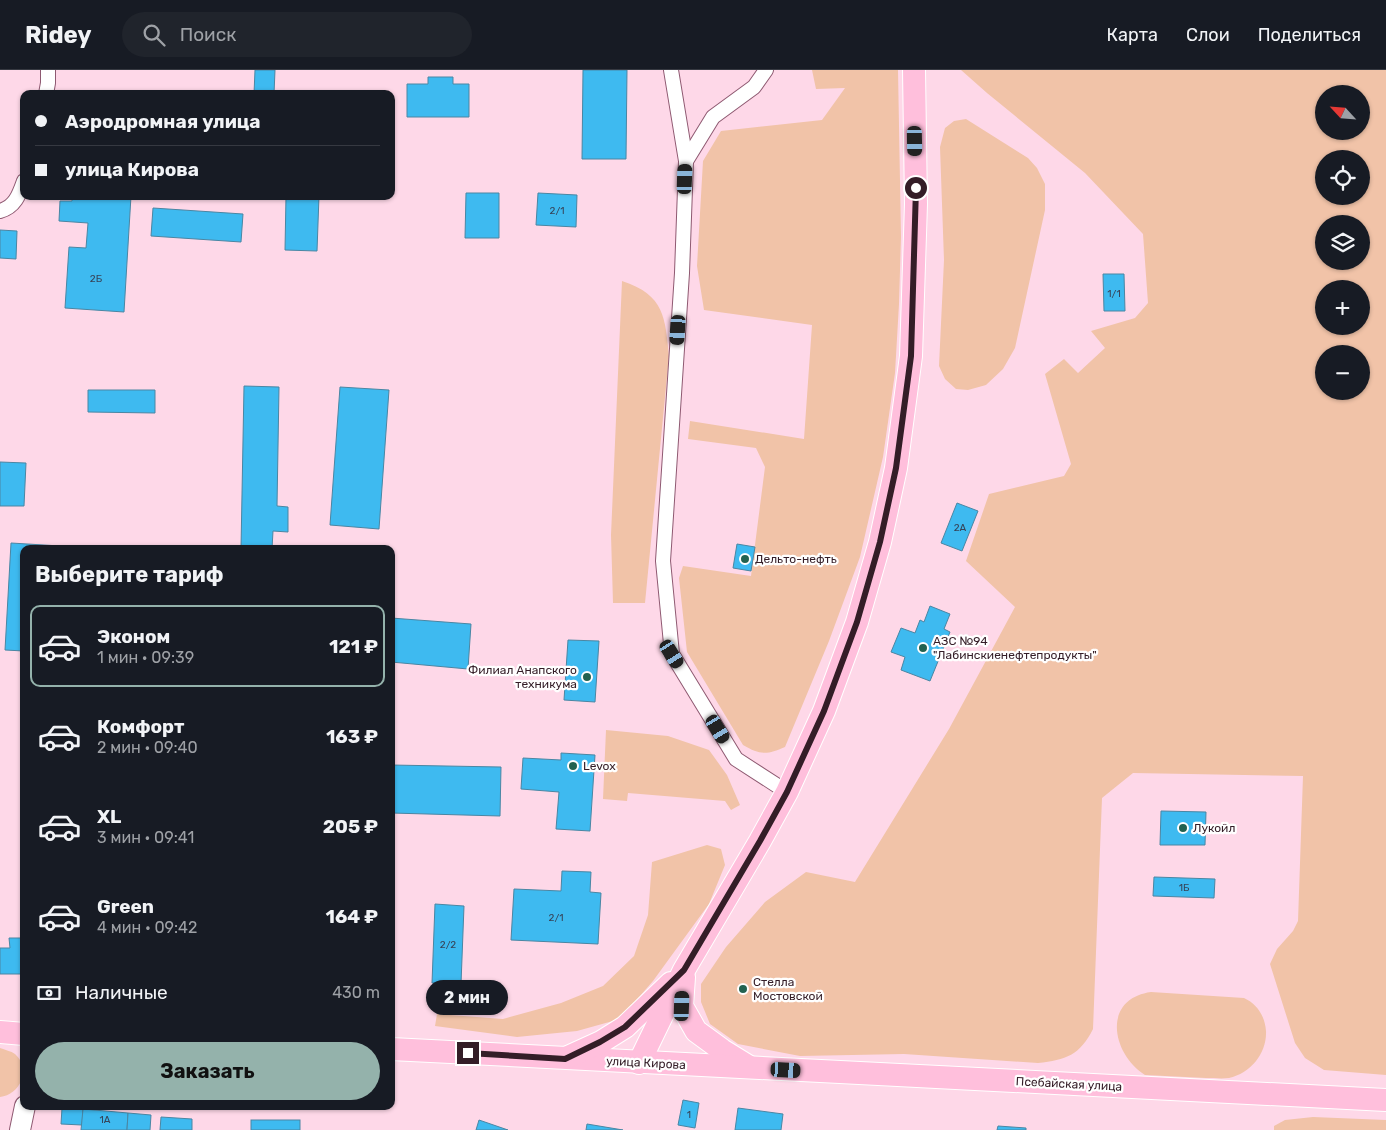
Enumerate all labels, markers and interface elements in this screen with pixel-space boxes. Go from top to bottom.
search box [122,12,472,57]
text: Ridey [25,21,92,49]
icon: search [140,21,168,49]
text: Поиск [180,23,236,46]
text: Карта [1107,24,1158,46]
text: Слои [1186,24,1230,46]
text: Поделиться [1258,24,1361,46]
north arrow [1315,85,1370,140]
map controls [1315,85,1370,400]
text: Аэродромная улица [65,110,260,133]
car [907,126,922,156]
button: locate [1315,150,1370,205]
text: улица Кирова [65,158,199,181]
car [676,164,693,194]
route start [905,177,927,199]
house number: 2/1 [550,205,564,217]
button: layers [1315,215,1370,270]
house number: 2Б [90,273,103,285]
button: + [1315,280,1370,335]
house number: 1/1 [1107,288,1121,300]
car [669,315,686,345]
button: − [1315,345,1370,400]
house number: 2А [954,522,967,534]
place label: Дельто-нефть [755,552,837,566]
marker: Дельто-нефть [739,553,751,565]
text: Выберите тариф [35,561,224,588]
icon: car [37,624,82,669]
text: Эконом [97,625,170,648]
place label: АЗС №94 "Лабинскиенефтепродукты" [933,634,1097,662]
text: 121 ₽ [329,635,378,658]
car [657,637,686,671]
marker: АЗС №94 "Лабинскиенефтепродукты" [917,642,929,654]
text: 1 мин · 09:39 [97,648,194,667]
place label: Филиал Анапского техникума [468,663,577,691]
marker: Филиал Анапского техникума [581,671,593,683]
car [703,712,732,746]
icon: car [37,714,82,759]
text: Комфорт [97,715,184,738]
text: 163 ₽ [326,725,378,748]
text: 2 мин · 09:40 [97,738,198,757]
place label: Levox [583,759,616,773]
marker: Levox [567,760,579,772]
icon: car [37,804,82,849]
text: XL [97,805,121,828]
text: 205 ₽ [323,815,378,838]
place label: Лукойл [1193,821,1235,835]
marker: Лукойл [1177,822,1189,834]
text: 3 мин · 09:41 [97,828,194,847]
house number: 1Б [1179,882,1190,894]
icon: car [37,894,82,939]
text: Green [97,895,154,918]
text: 164 ₽ [325,905,378,928]
house number: 2/1 [549,912,563,924]
text: 4 мин · 09:42 [97,918,197,937]
house number: 2/2 [440,939,456,951]
place label: Стелла Мостовской [753,975,823,1003]
icon: cash [35,979,63,1007]
callout: 2 мин [427,980,509,1016]
text: Наличные [75,981,168,1004]
text: 430 m [332,983,380,1002]
marker: Стелла Мостовской [737,983,749,995]
text: 2 мин [444,988,490,1007]
car [673,991,690,1021]
button: Заказать [35,1042,380,1100]
route end [457,1042,479,1064]
street label: улица Кирова [606,1054,686,1072]
car [770,1062,801,1078]
street label: Псебайская улица [1015,1074,1123,1094]
house number: 1 [687,1109,691,1121]
house number: 1А [100,1114,111,1126]

